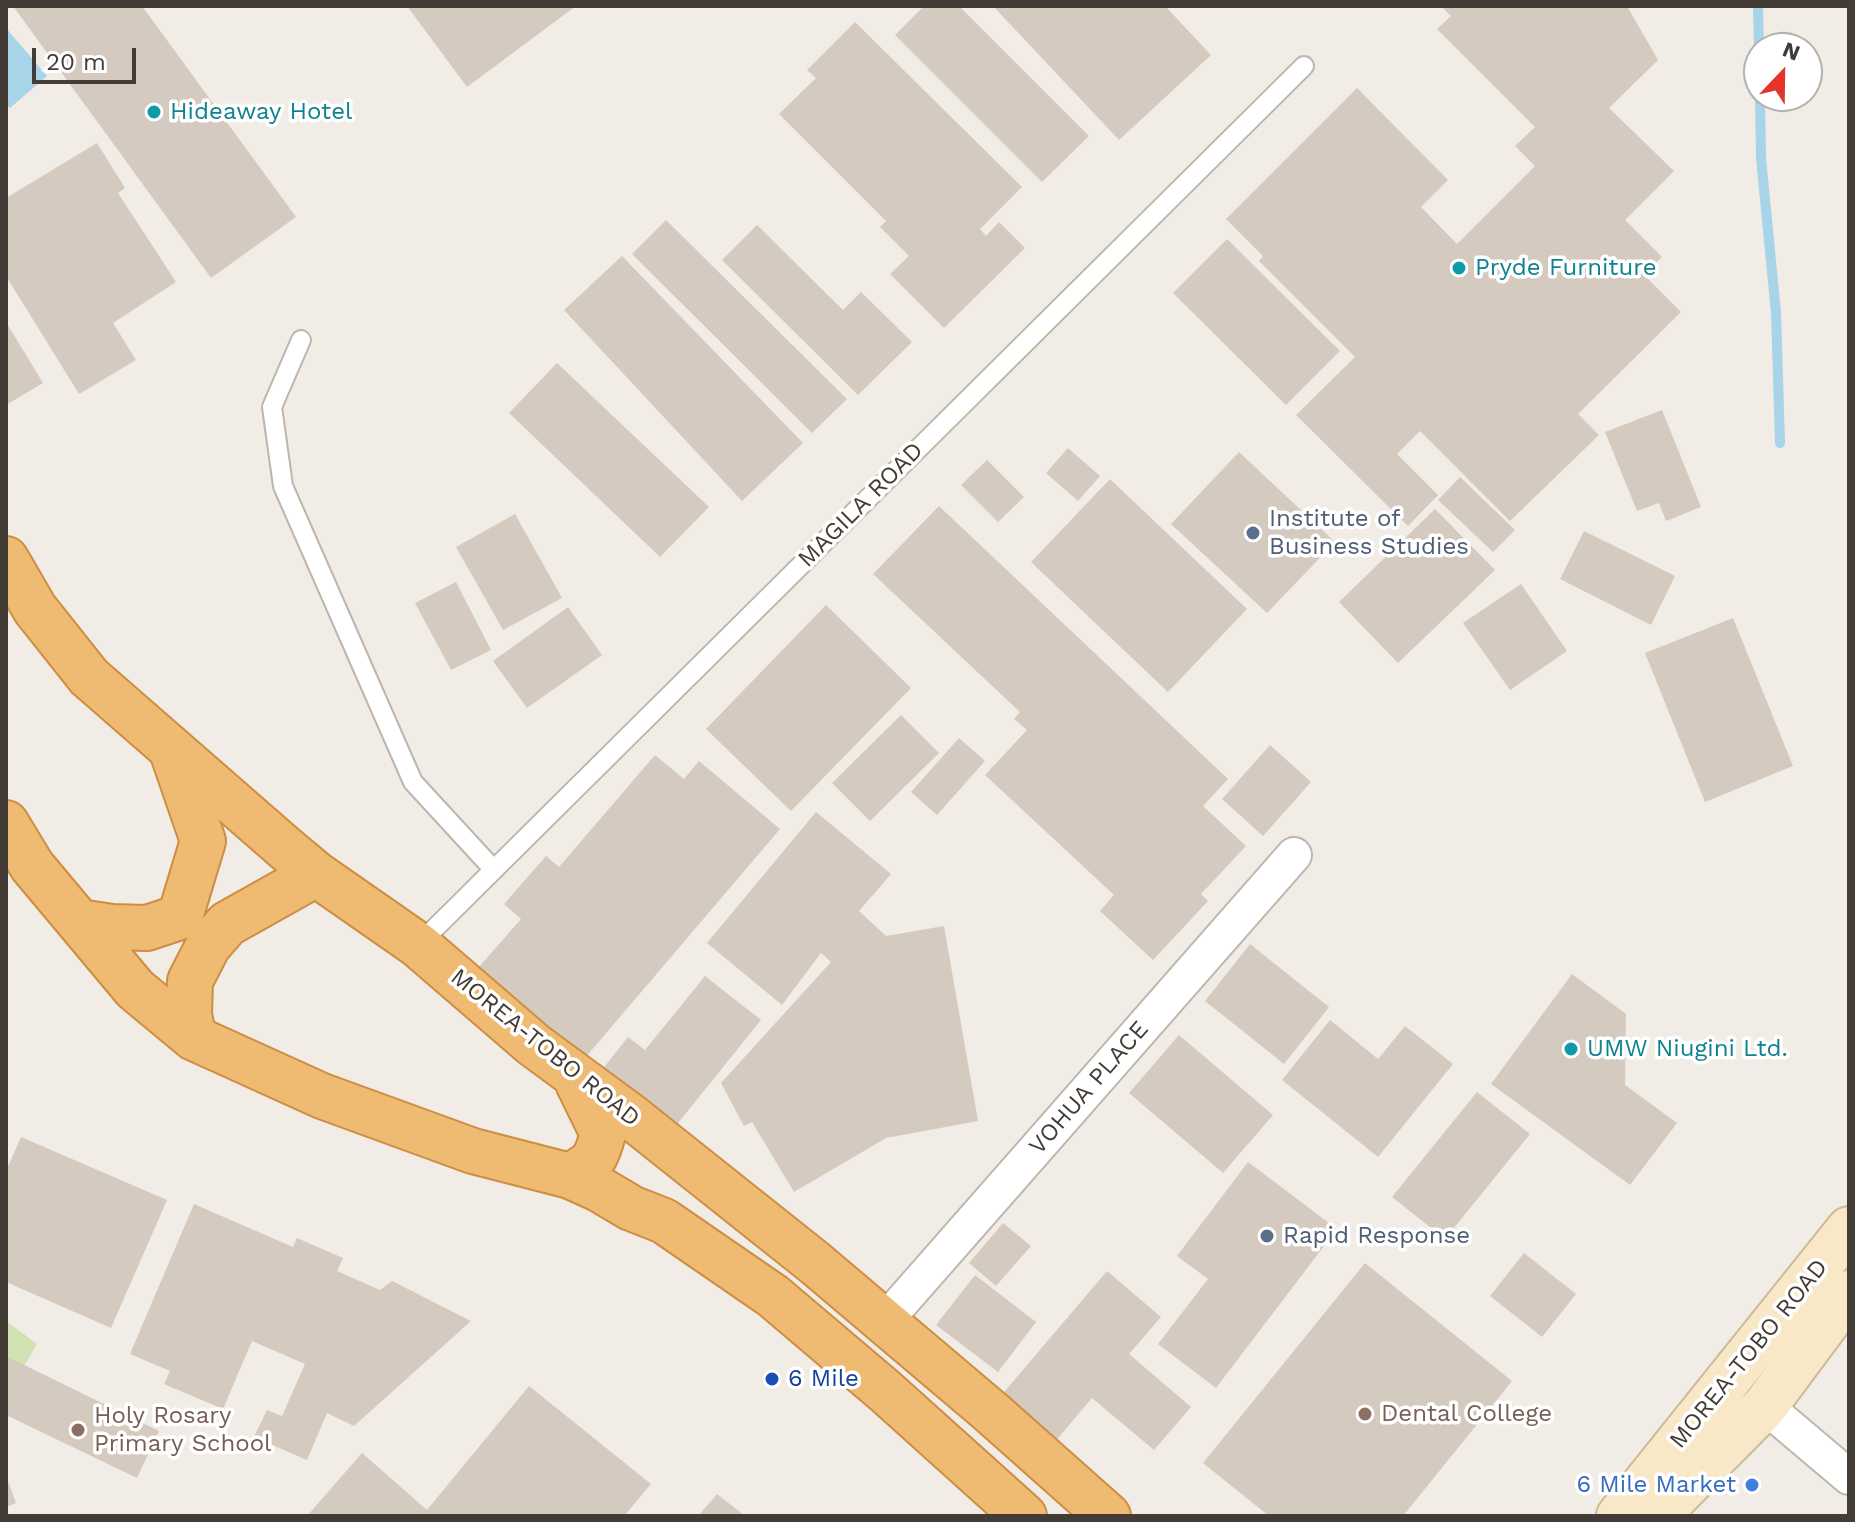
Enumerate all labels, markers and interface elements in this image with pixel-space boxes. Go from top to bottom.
scale bar [36,32,140,82]
north arrow [1743,32,1823,112]
text: N [1779,36,1804,66]
text: 20 m [46,48,106,76]
place label: Hideaway Hotel [170,98,352,126]
marker: Hideaway Hotel [145,103,163,121]
place label: Pryde Furniture [1475,254,1656,282]
marker: Pryde Furniture [1450,259,1468,277]
street label: MAGILA ROAD [792,436,930,574]
place label: Institute of Business Studies [1269,505,1469,561]
marker: Institute of Business Studies [1244,524,1262,542]
street label: MOREA-TOBO ROAD [445,963,645,1133]
street label: VOHUA PLACE [1023,1015,1155,1161]
place label: UMW Niugini Ltd. [1587,1035,1788,1063]
marker: UMW Niugini Ltd. [1562,1040,1580,1058]
place label: Rapid Response [1283,1222,1470,1250]
marker: Rapid Response [1258,1227,1276,1245]
street label: MOREA-TOBO ROAD [1664,1254,1834,1454]
place label: 6 Mile [788,1365,859,1393]
marker: 6 Mile [763,1370,781,1388]
place label: Dental College [1381,1400,1552,1428]
place label: Holy Rosary Primary School [94,1402,271,1458]
marker: Dental College [1356,1405,1374,1423]
marker: Holy Rosary Primary School [69,1421,87,1439]
place label: 6 Mile Market [1577,1471,1736,1499]
marker: 6 Mile Market [1743,1476,1761,1494]

